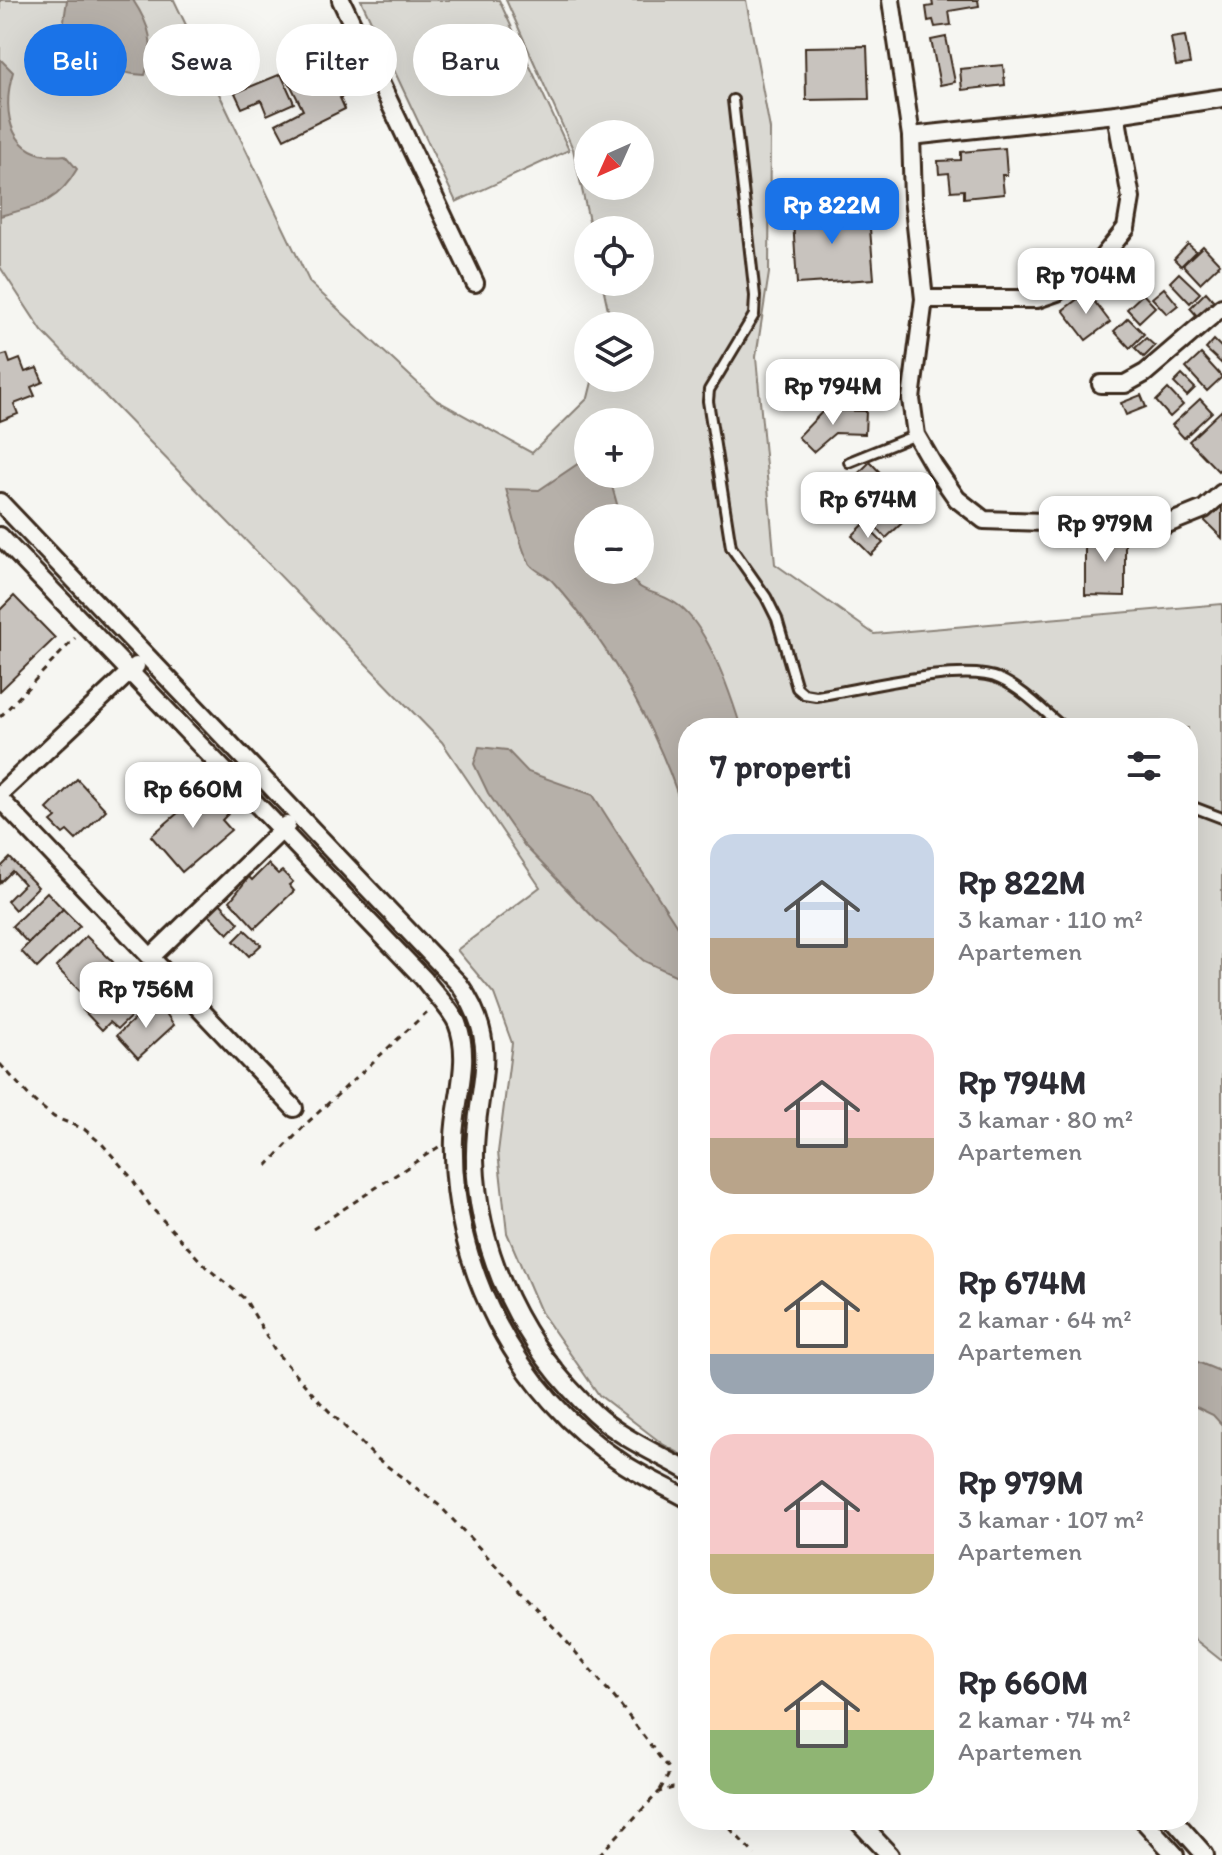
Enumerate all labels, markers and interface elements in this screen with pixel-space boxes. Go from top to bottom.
chip: Beli [24,24,127,96]
chip: Sewa [143,24,260,96]
chip: Filter [276,24,397,96]
chip: Baru [413,24,528,96]
north arrow [574,120,654,200]
map controls [574,120,654,584]
pin: Rp 822M [758,178,906,246]
text: Rp 822M [783,188,881,220]
button: locate [574,216,654,296]
pin: Rp 704M [1012,248,1160,316]
text: Rp 704M [1036,258,1136,290]
button: layers [574,312,654,392]
pin: Rp 794M [759,359,907,427]
text: Rp 794M [784,369,882,401]
button: + [574,408,654,488]
pin: Rp 674M [794,472,942,540]
text: Rp 674M [819,482,917,514]
pin: Rp 979M [1031,496,1179,564]
button: − [574,504,654,584]
text: Rp 979M [1057,506,1153,538]
icon: filters [1122,744,1166,788]
text: 7 properti [710,746,852,787]
pin: Rp 660M [119,762,267,830]
text: Rp 660M [143,772,243,804]
text: Rp 822M [958,862,1086,903]
icon: home [774,866,870,962]
text: 3 kamar · 110 m² [958,903,1143,935]
text: Apartemen [958,935,1082,967]
pin: Rp 756M [72,962,220,1030]
text: Rp 756M [98,972,194,1004]
text: Rp 794M [958,1062,1087,1103]
icon: home [774,1066,870,1162]
text: 3 kamar · 80 m² [958,1103,1133,1135]
text: Apartemen [958,1135,1082,1167]
text: Rp 674M [958,1262,1087,1303]
icon: home [774,1266,870,1362]
text: 2 kamar · 64 m² [958,1303,1132,1335]
text: Apartemen [958,1335,1082,1367]
text: Rp 979M [958,1462,1084,1503]
icon: home [774,1466,870,1562]
text: 3 kamar · 107 m² [958,1503,1144,1535]
text: Apartemen [958,1535,1082,1567]
text: Rp 660M [958,1662,1089,1703]
icon: home [774,1666,870,1762]
text: 2 kamar · 74 m² [958,1703,1131,1735]
text: Apartemen [958,1735,1082,1767]

